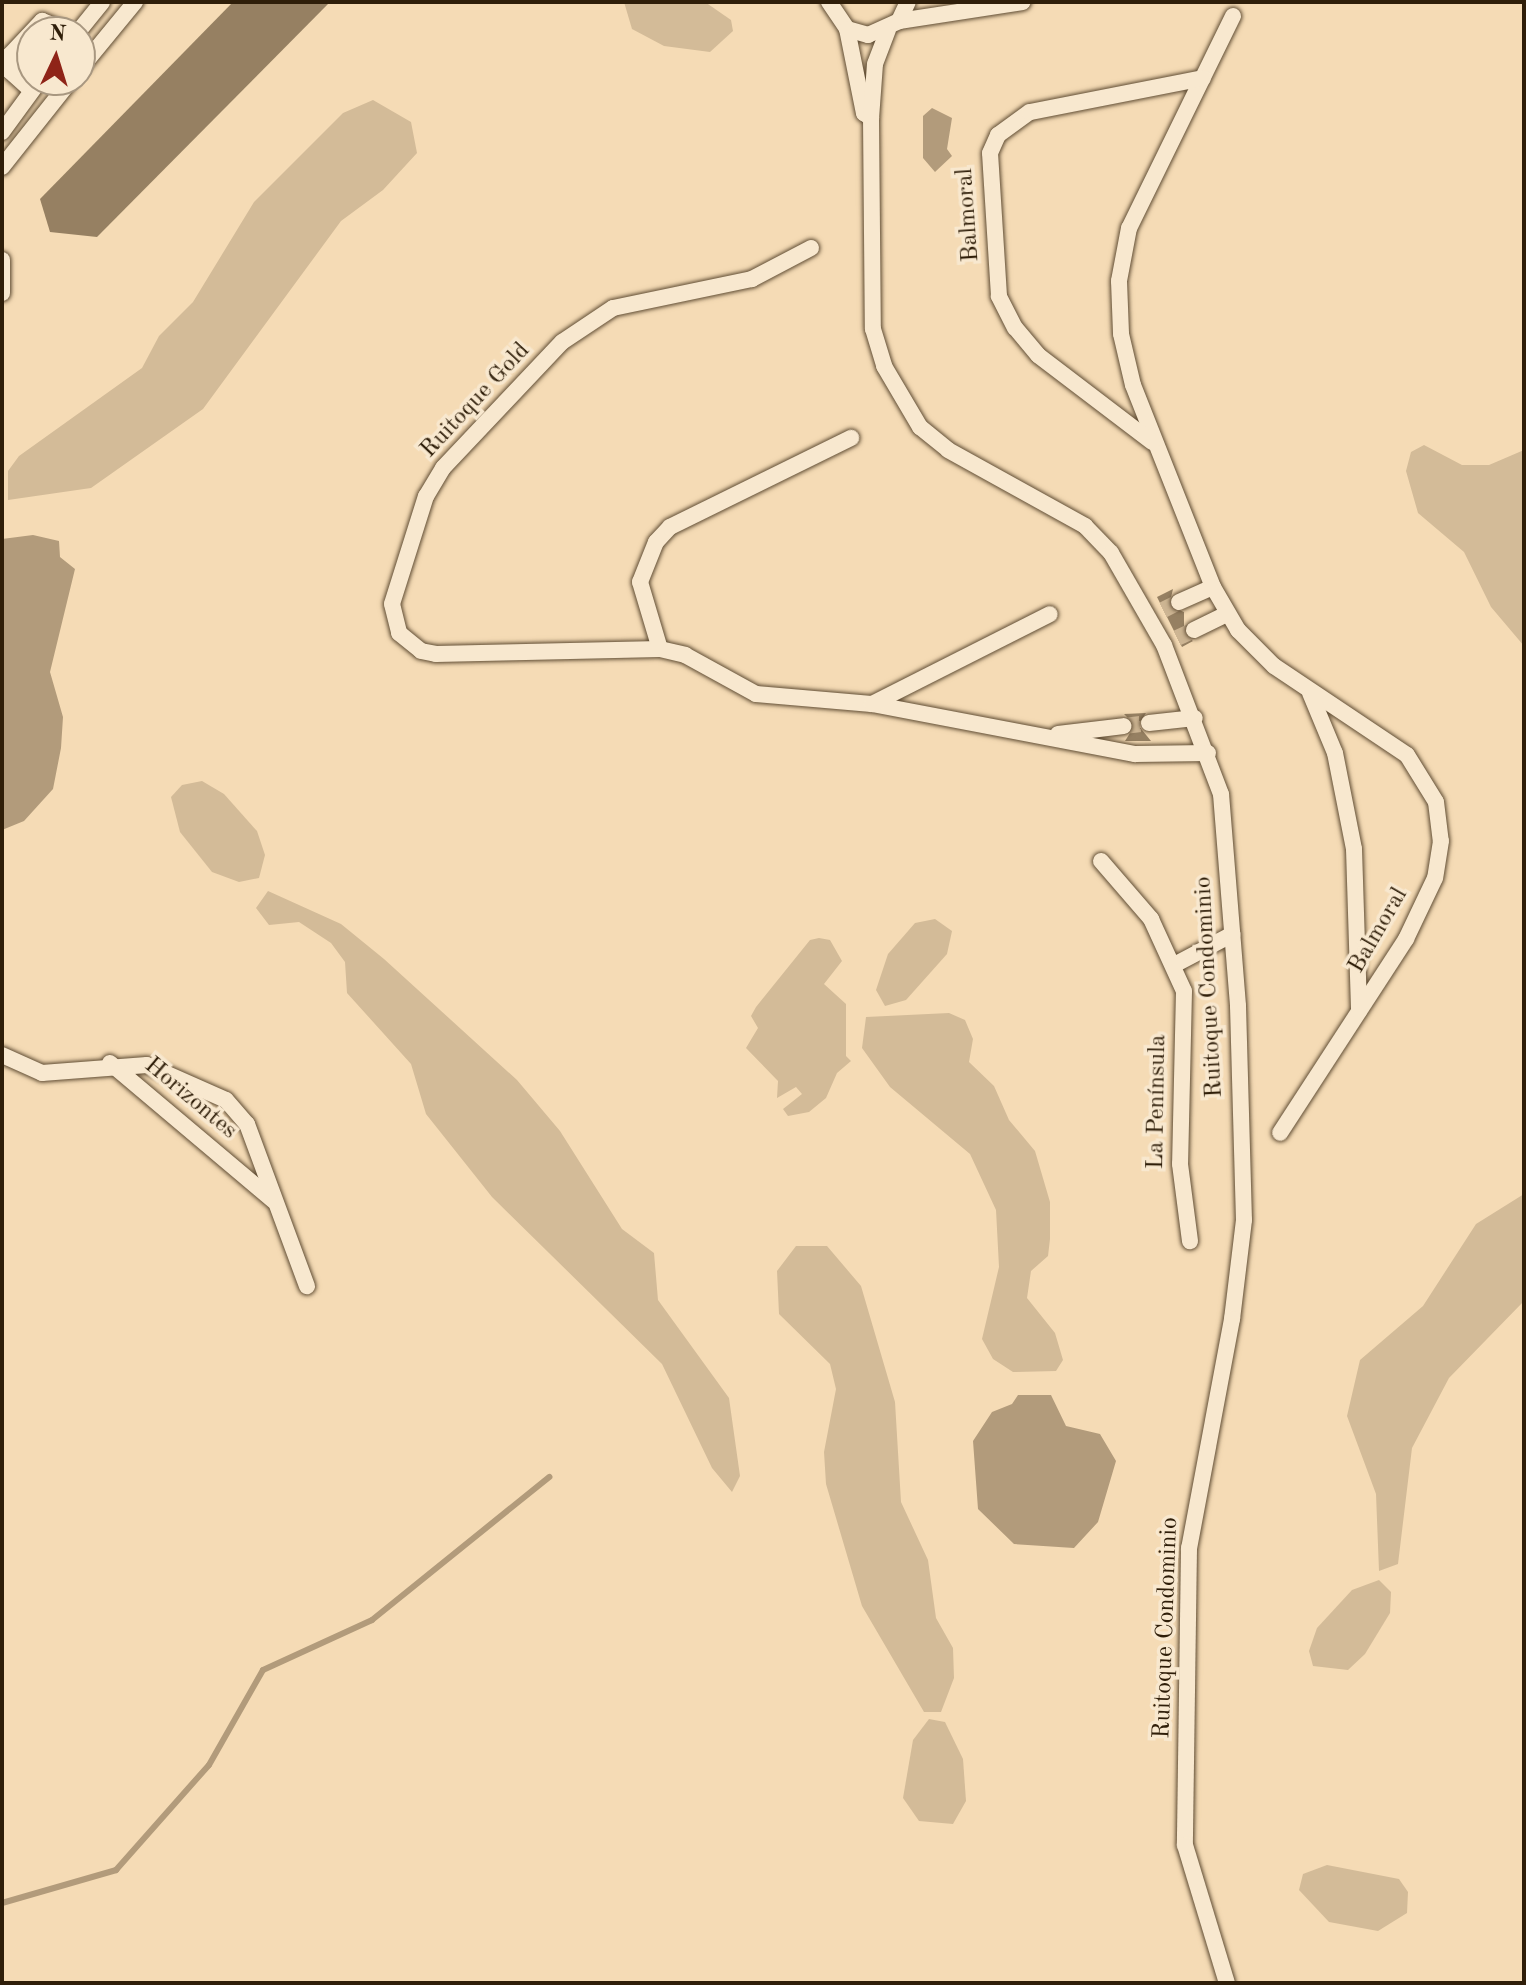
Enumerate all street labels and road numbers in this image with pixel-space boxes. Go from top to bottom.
street label: Balmoral [951,167,987,263]
street label: Ruitoque Gold [415,337,537,465]
street label: Ruitoque Condominio [1190,876,1230,1098]
street label: Balmoral [1343,883,1415,979]
street label: La Península [1142,1034,1174,1170]
street label: Horizontes [138,1052,242,1146]
street label: Ruitoque Condominio [1149,1517,1185,1739]

